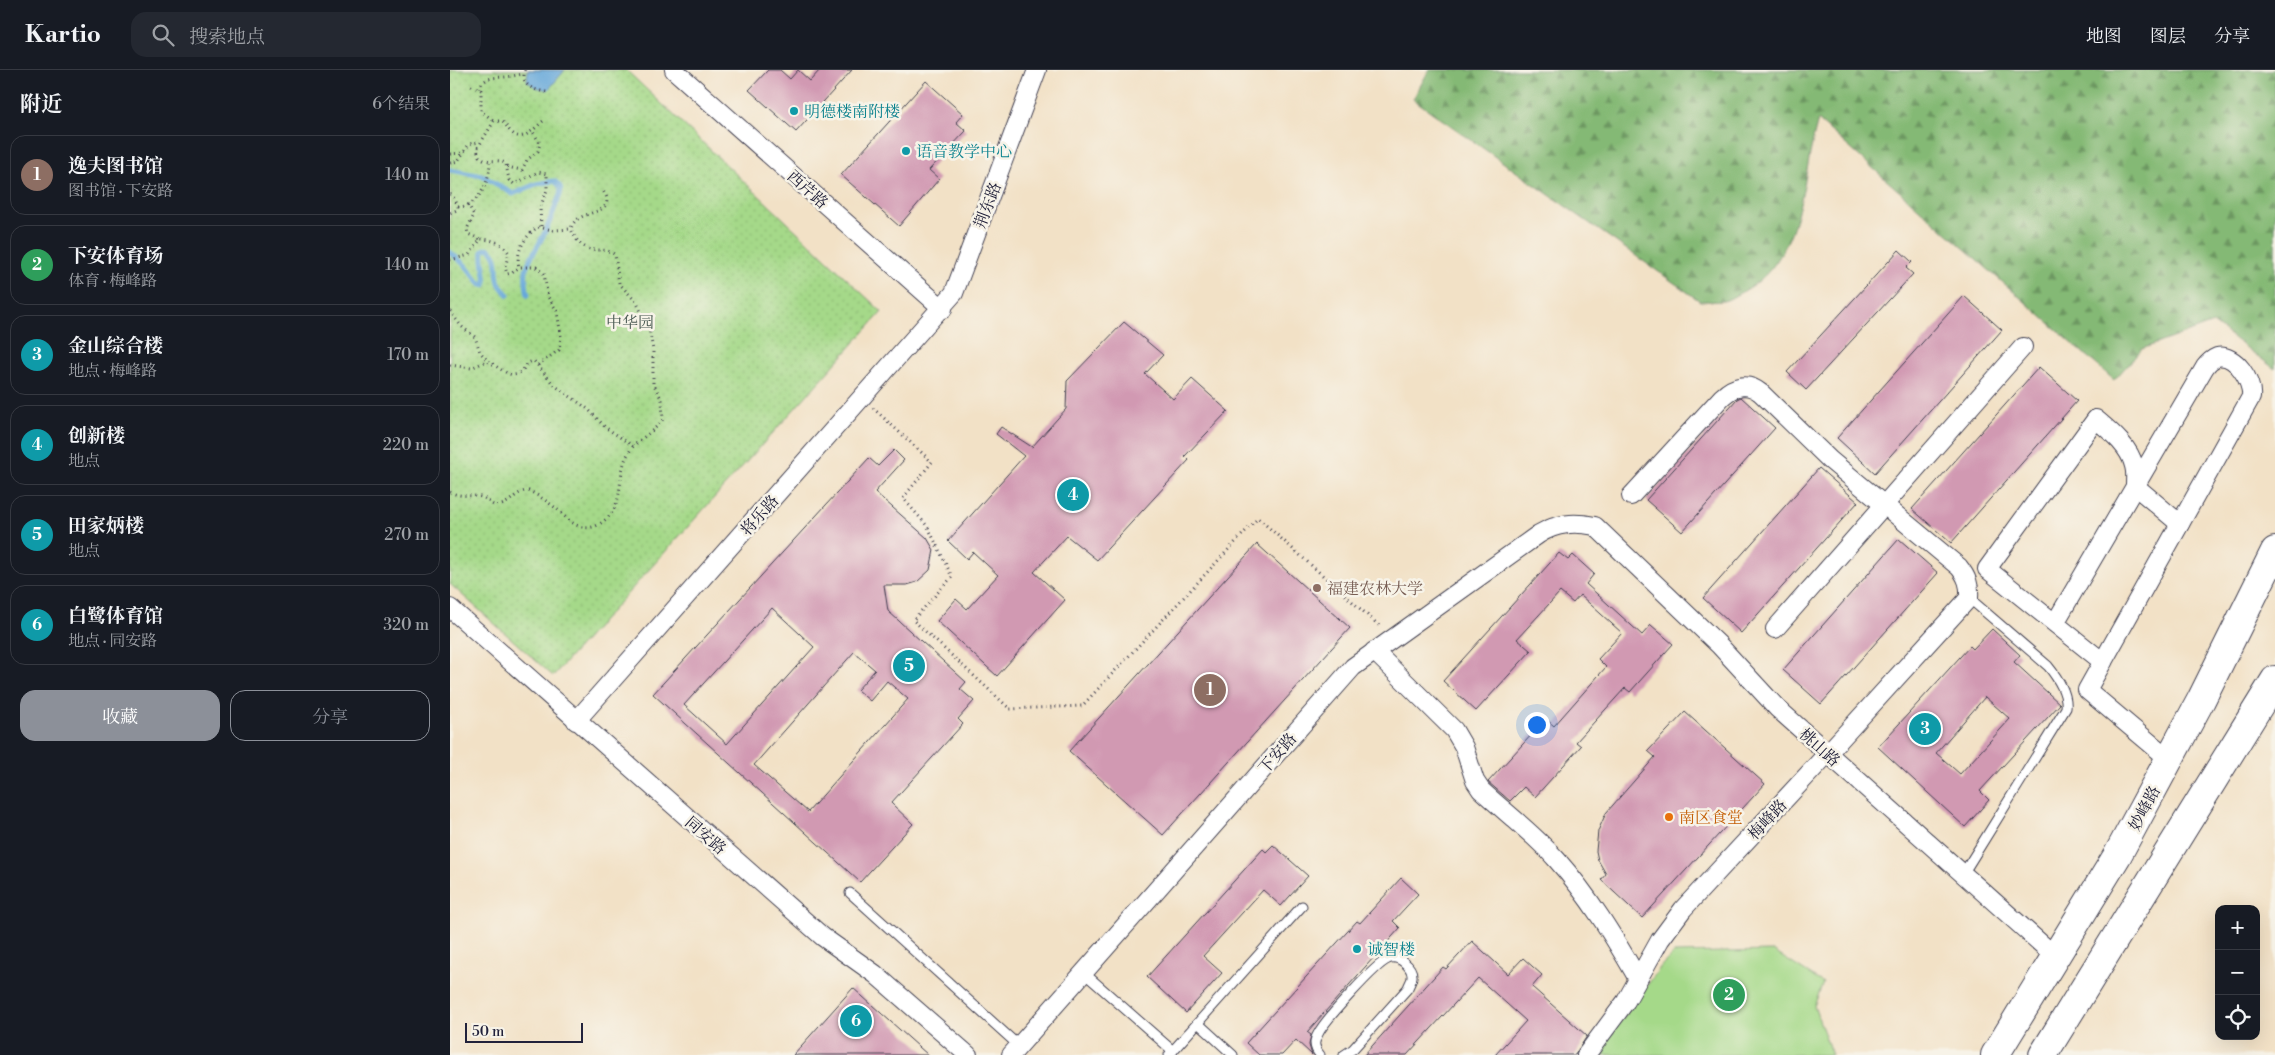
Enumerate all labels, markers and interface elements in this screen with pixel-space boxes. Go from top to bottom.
search box [131,12,481,57]
text: Kartio [25,20,101,50]
icon: search [149,21,177,49]
text: 搜索地点 [189,25,265,49]
text: 地图 [2086,25,2122,48]
text: 图层 [2150,25,2186,48]
text: 分享 [2214,25,2250,48]
text: 附近 [20,92,62,118]
text: 6个结果 [372,94,430,114]
place label: 明德楼南附楼 [804,102,900,122]
marker: 明德楼南附楼 [788,105,800,117]
place label: 语音教学中心 [916,142,1012,162]
marker: 语音教学中心 [900,145,912,157]
text: 逸夫图书馆 [68,154,163,178]
text: 1 [33,165,41,185]
text: 140 m [385,165,429,185]
street label: 西芹路 [783,166,832,213]
street label: 荆东路 [970,179,1006,231]
text: 图书馆 · 下安路 [68,181,173,201]
text: 下安体育场 [68,244,163,268]
text: 2 [32,255,42,275]
text: 140 m [385,255,429,275]
text: 体育 · 梅峰路 [68,271,157,291]
park label: 中华园 [606,313,654,333]
text: 金山综合楼 [68,334,163,358]
text: 3 [32,345,42,365]
text: 170 m [387,345,429,365]
text: 地点 · 梅峰路 [68,361,157,381]
text: 创新楼 [68,424,125,448]
text: 4 [32,435,42,455]
text: 220 m [383,435,429,455]
text: 地点 [68,451,100,471]
pin: 4 [1057,476,1089,514]
street label: 将乐路 [736,491,783,540]
text: 田家炳楼 [68,514,144,538]
text: 5 [32,525,42,545]
text: 270 m [384,525,429,545]
text: 地点 [68,541,100,561]
place label: 福建农林大学 [1327,579,1423,599]
marker: 福建农林大学 [1311,582,1323,594]
text: 白鹭体育馆 [68,604,163,628]
text: 6 [32,615,42,635]
text: 320 m [383,615,429,635]
text: 地点 · 同安路 [68,631,157,651]
pin: 5 [893,647,925,685]
pin: 1 [1194,671,1226,709]
button: 收藏 [20,690,220,741]
button: 分享 [230,690,430,741]
pin: 3 [1909,710,1941,748]
your location [1524,712,1550,738]
street label: 桃山路 [1795,724,1844,771]
street label: 下安路 [1254,729,1301,778]
street label: 妙峰路 [2125,783,2165,834]
street label: 梅峰路 [1744,795,1791,844]
place label: 南区食堂 [1679,808,1743,828]
marker: 南区食堂 [1663,811,1675,823]
street label: 同安路 [681,812,730,859]
map controls [2215,905,2260,1040]
button: + [2215,905,2260,950]
place label: 诚智楼 [1367,940,1415,960]
marker: 诚智楼 [1351,943,1363,955]
button: − [2215,950,2260,995]
pin: 2 [1713,976,1745,1014]
button: locate [2215,995,2260,1040]
pin: 6 [840,1002,872,1040]
scale bar [465,1020,582,1043]
text: 50 m [472,1023,504,1041]

